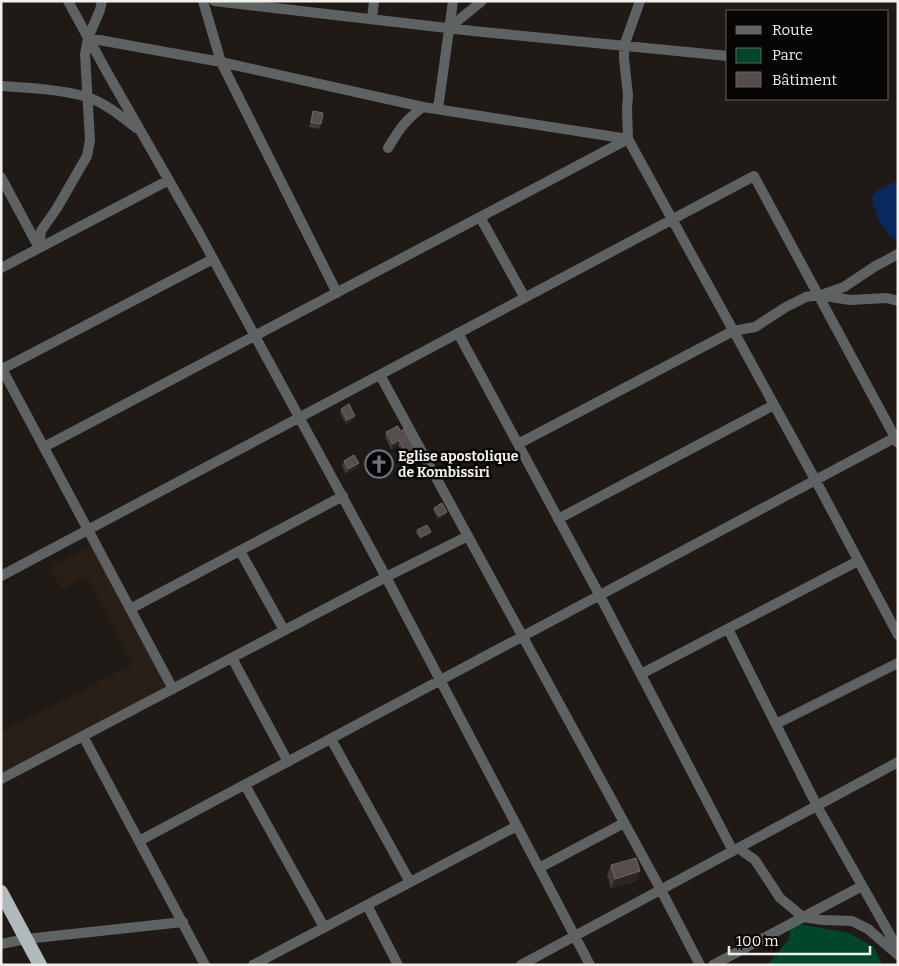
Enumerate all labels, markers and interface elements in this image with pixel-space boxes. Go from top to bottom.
legend [726,10,889,100]
text: Route [772,21,813,39]
text: Parc [772,46,803,64]
text: Bâtiment [772,71,837,89]
place label: Eglise apostolique de Kombissiri [398,448,519,481]
church icon: Eglise apostolique de Kombissiri [364,449,394,479]
scale bar [729,924,870,956]
text: 100 m [736,932,779,950]

